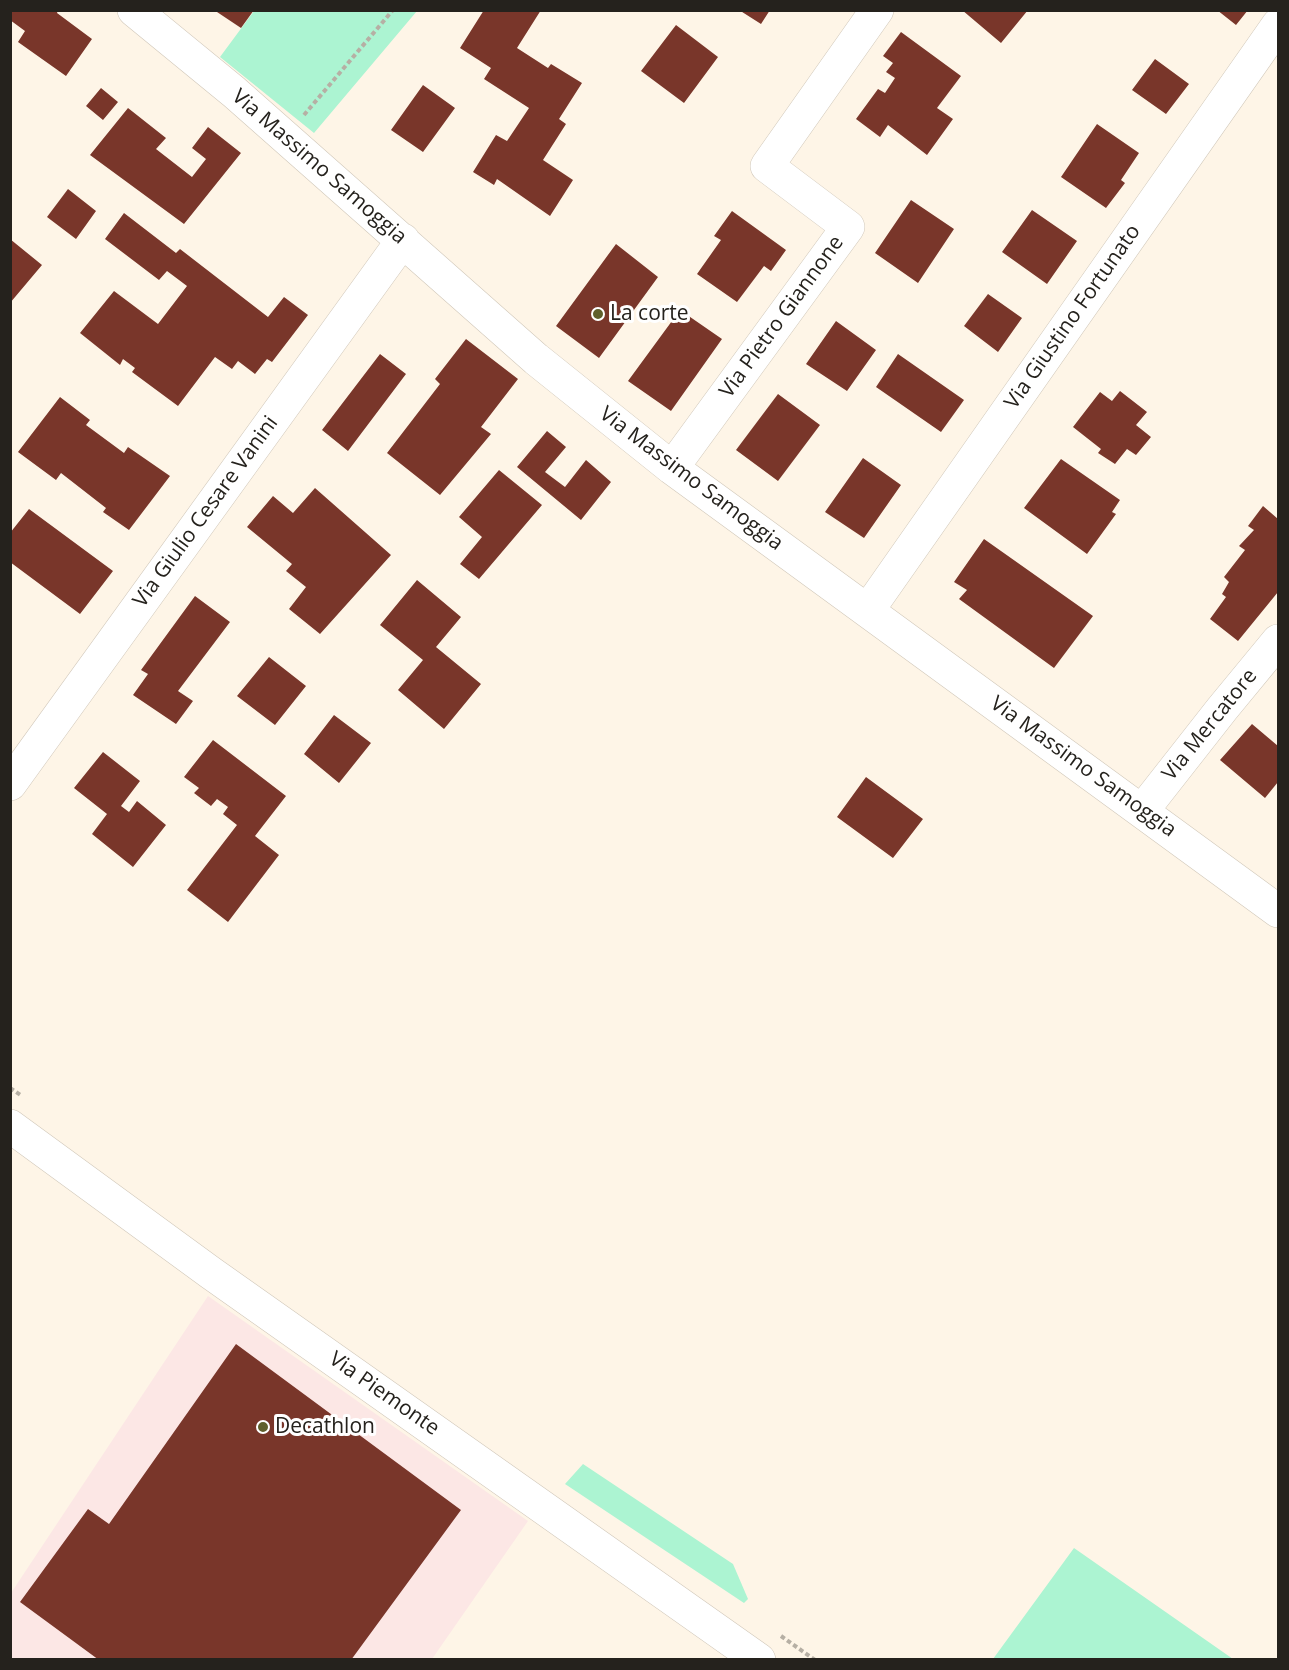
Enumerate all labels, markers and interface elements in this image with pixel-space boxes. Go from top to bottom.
street label: Via Massimo Samoggia [226,84,412,250]
street label: Via Giustino Fortunato [1000,220,1146,414]
street label: Via Pietro Giannone [715,231,849,403]
place label: La corte [610,301,689,327]
marker: La corte [591,307,605,321]
street label: Via Massimo Samoggia [594,402,788,556]
street label: Via Giulio Cesare Vanini [128,411,284,613]
street label: Via Mercatore [1157,664,1263,786]
street label: Via Massimo Samoggia [985,691,1181,843]
street label: Via Piemonte [324,1347,444,1441]
place label: Decathlon [275,1414,375,1440]
marker: Decathlon [256,1420,270,1434]

